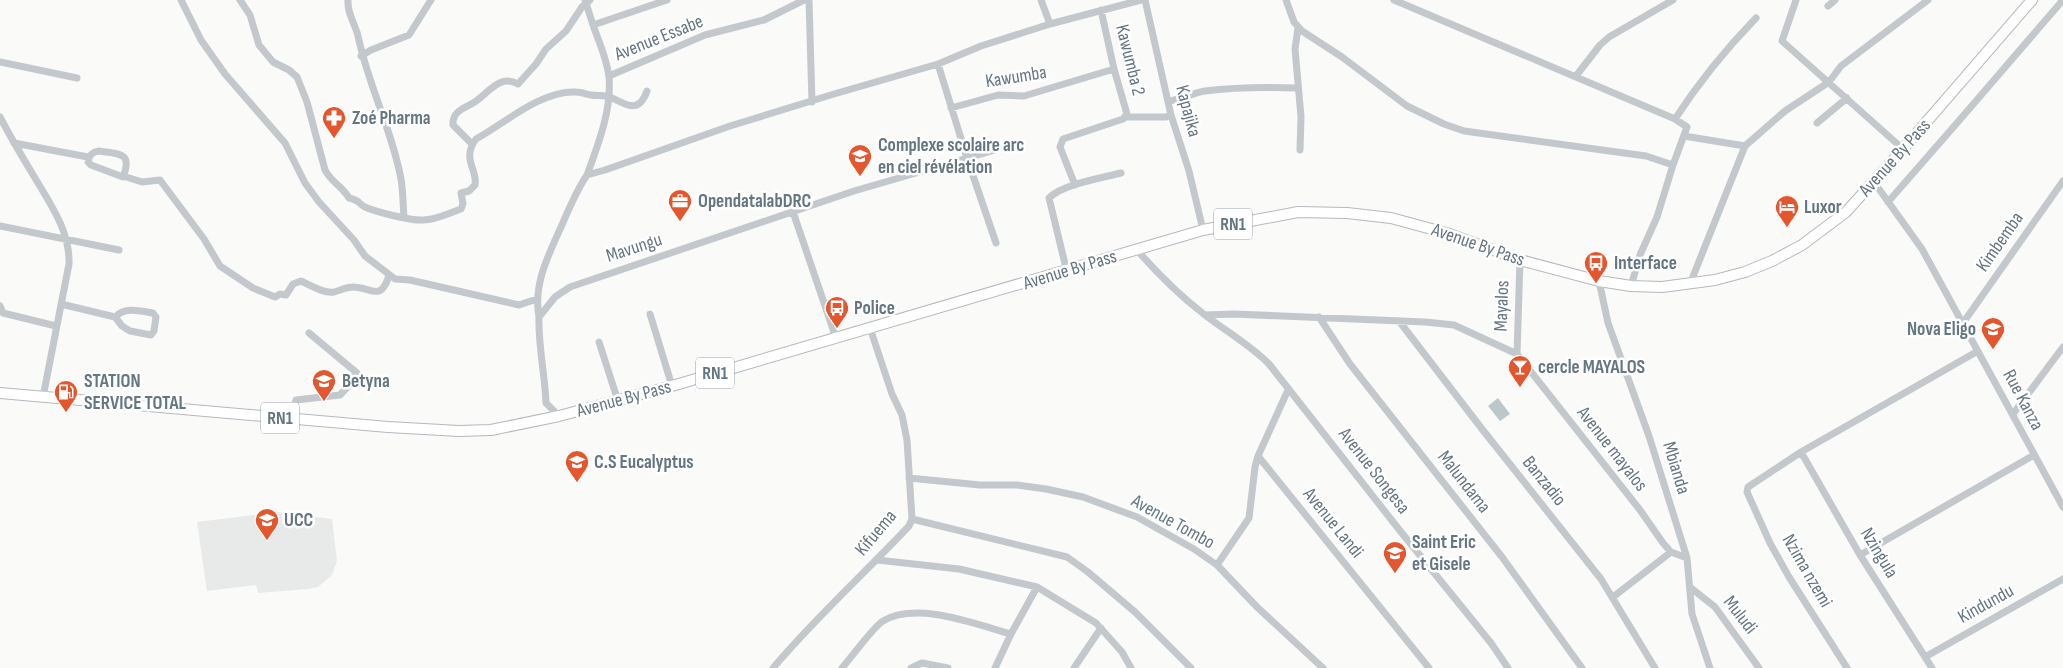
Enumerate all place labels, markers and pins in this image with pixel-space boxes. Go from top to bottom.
pharmacy icon: Zoé Pharma [321,105,347,139]
place label: Zoé Pharma [352,107,431,130]
place label: Complexe scolaire arc en ciel révélation [878,134,1024,179]
school or university icon: Complexe scolaire arc en ciel révélation [847,143,873,177]
office icon: OpendatalabDRC [667,188,693,222]
place label: OpendatalabDRC [698,190,812,213]
hotel icon: Luxor [1774,194,1800,228]
place label: Luxor [1804,196,1842,219]
bus stop icon: Interface [1583,250,1609,284]
place label: Interface [1614,252,1677,275]
bus stop icon: Police [824,295,850,329]
place label: Police [854,297,895,320]
school or university icon: Nova Eligo [1980,316,2006,350]
place label: Nova Eligo [1907,318,1976,341]
bar icon: cercle MAYALOS [1507,354,1533,388]
place label: cercle MAYALOS [1538,356,1645,379]
school or university icon: Betyna [311,368,337,402]
place label: STATION SERVICE TOTAL [84,370,186,415]
place label: Betyna [342,370,390,393]
fuel station icon: STATION SERVICE TOTAL [53,379,79,413]
school or university icon: C.S Eucalyptus [564,449,590,483]
place label: C.S Eucalyptus [594,451,694,474]
school or university icon: UCC [254,507,280,541]
place label: UCC [284,509,314,532]
place label: Saint Eric et Gisele [1412,531,1476,576]
school or university icon: Saint Eric et Gisele [1382,540,1408,574]

